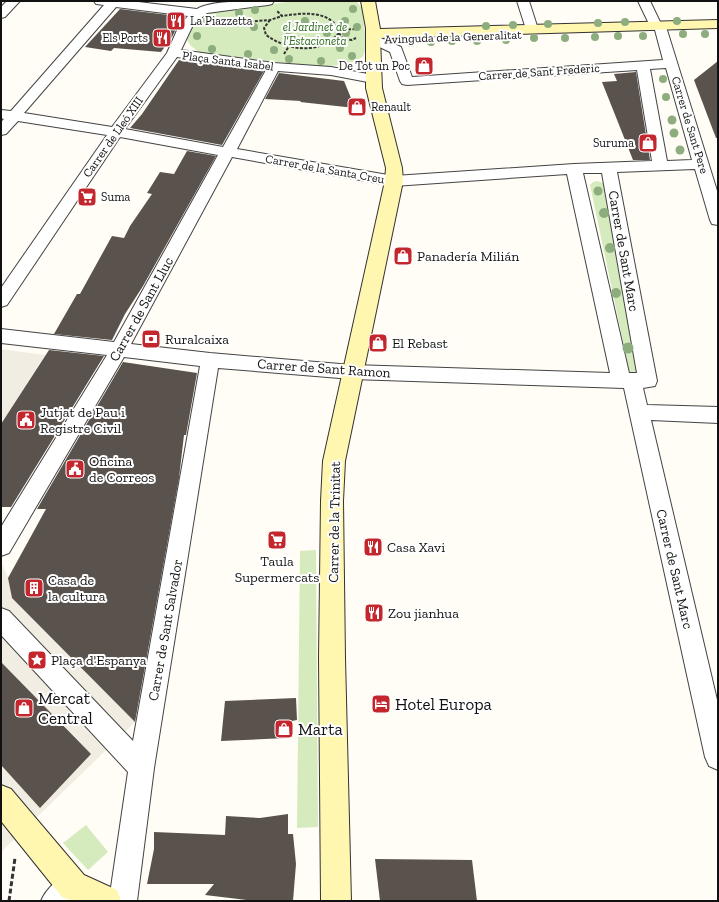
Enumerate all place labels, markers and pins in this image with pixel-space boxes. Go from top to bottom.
restaurant icon: La Piazzetta [165,10,187,32]
place label: La Piazzetta [190,14,253,28]
restaurant icon: Els Ports [151,27,173,49]
place label: Els Ports [102,31,148,45]
shop icon: De Tot un Poc [413,55,435,77]
place label: De Tot un Poc [339,59,410,73]
shop icon: Renault [346,96,368,118]
place label: Renault [371,100,411,114]
shop icon: Suruma [637,132,659,154]
place label: Suruma [593,136,634,150]
supermarket icon: Suma [76,186,98,208]
place label: Suma [101,190,130,204]
shop icon: Panadería Milián [392,245,414,267]
place label: Panadería Milián [417,248,519,265]
bank icon: Ruralcaixa [140,328,162,350]
place label: Ruralcaixa [165,331,229,348]
shop icon: El Rebast [367,332,389,354]
place label: El Rebast [392,335,449,352]
place label: Jutjat de Pau i Registre Civil [40,404,125,437]
public building icon: Jutjat de Pau i Registre Civil [15,409,37,431]
place label: Oficina de Correos [89,453,154,486]
public building icon: Oficina de Correos [64,458,86,480]
supermarket icon: Taula Supermercats [266,529,288,551]
restaurant icon: Casa Xavi [362,536,384,558]
place label: Casa Xavi [387,539,445,556]
place label: Taula Supermercats [235,553,319,586]
place label: Casa de la cultura [48,572,106,605]
building icon: Casa de la cultura [23,577,45,599]
restaurant icon: Zou jianhua [363,602,385,624]
place label: Zou jianhua [388,605,459,622]
place icon: Plaça d'Espanya [26,649,48,671]
place label: Plaça d'Espanya [51,652,147,669]
place label: Mercat Central [38,688,93,728]
hotel icon: Hotel Europa [370,693,392,715]
place label: Hotel Europa [395,694,492,714]
shop icon: Mercat Central [13,697,35,719]
shop icon: Marta [273,718,295,740]
place label: Marta [298,719,343,739]

